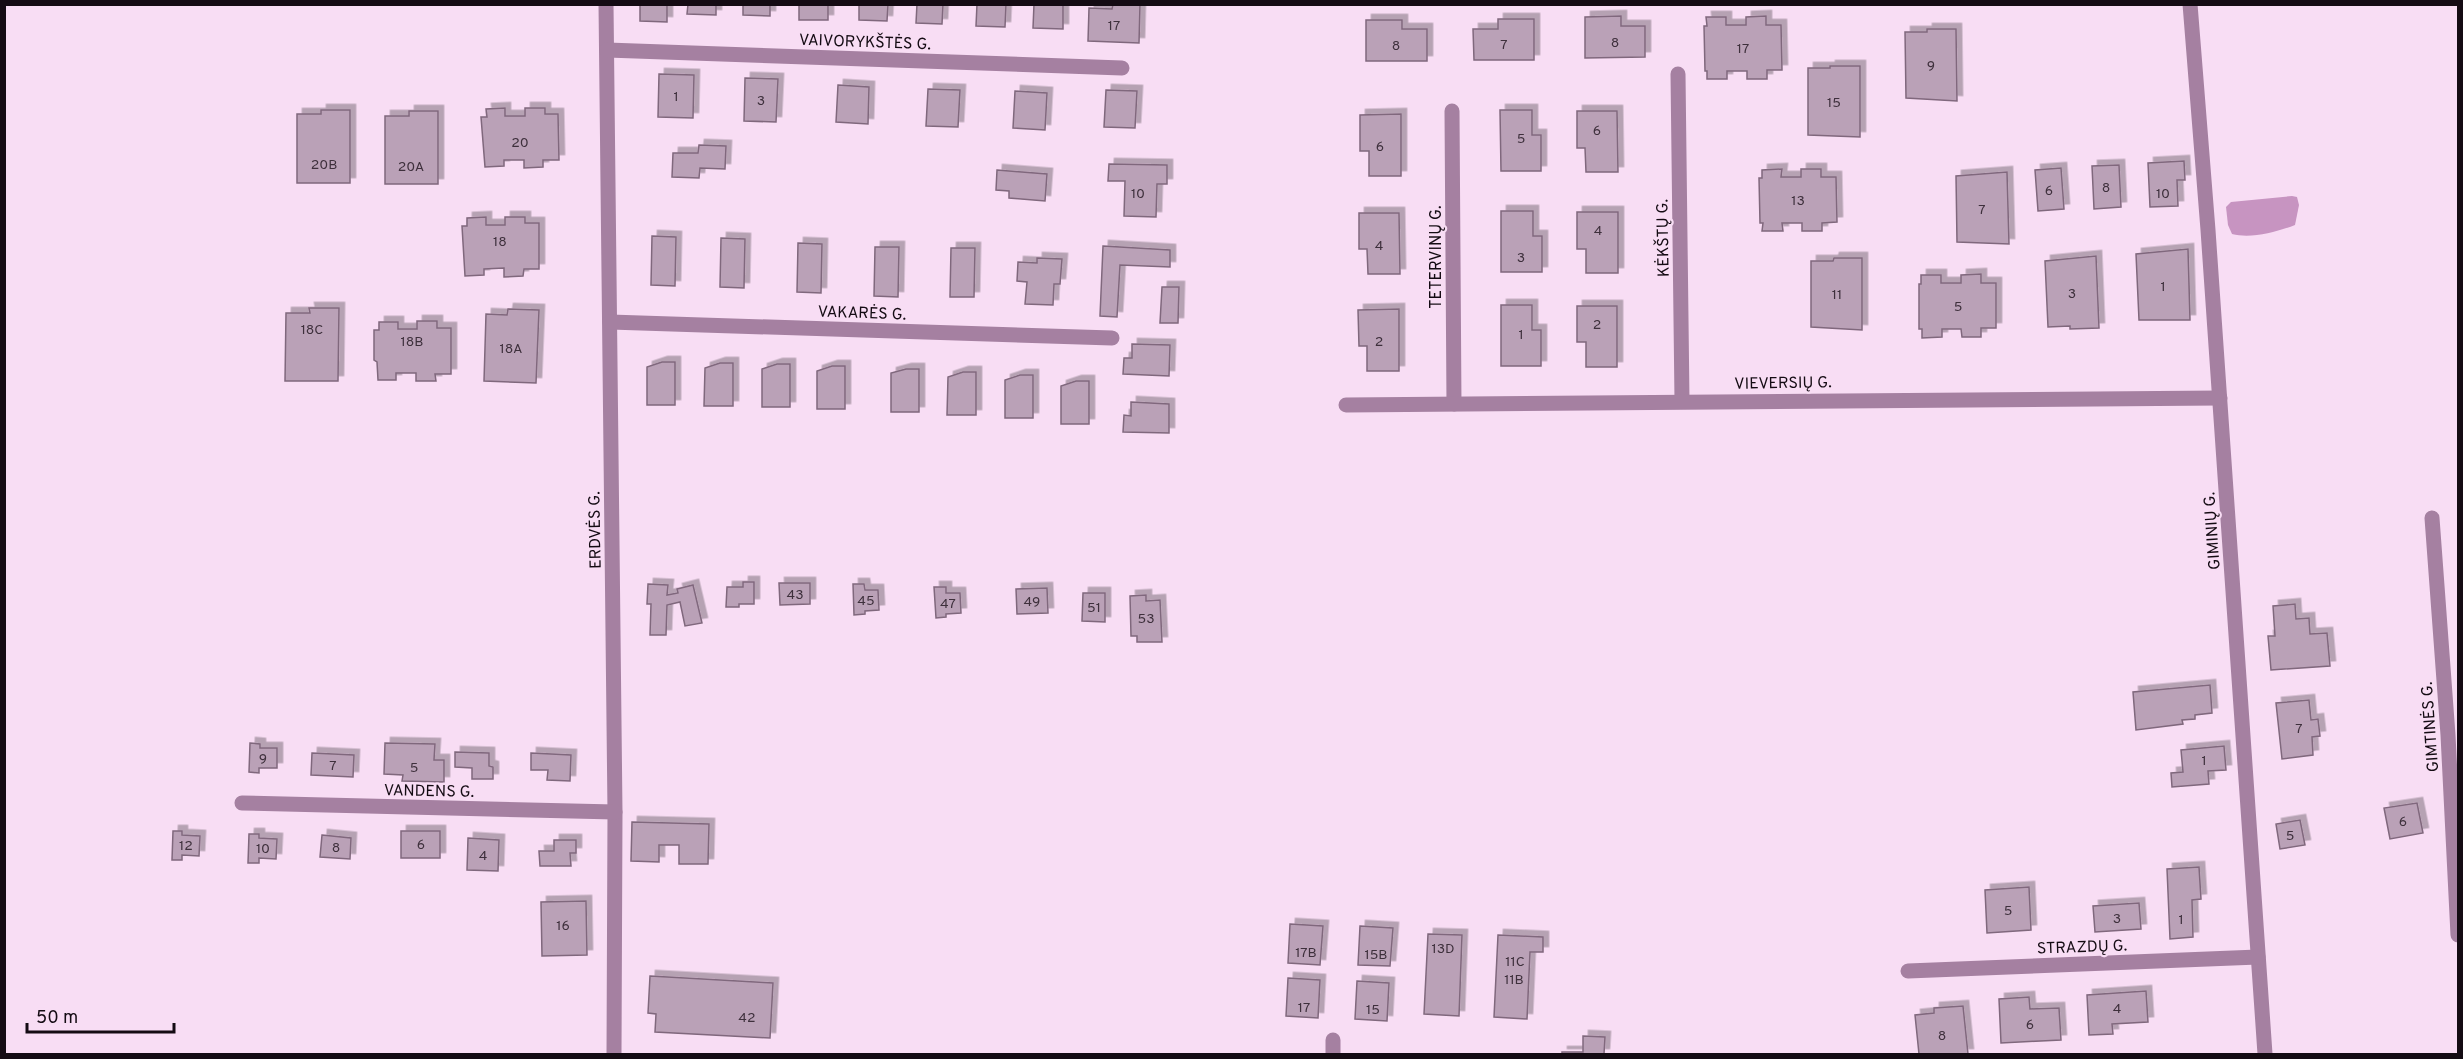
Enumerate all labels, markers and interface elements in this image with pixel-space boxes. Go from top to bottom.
house number: 17 [1108,18,1120,35]
street label: VAIVORYKŠTĖS G. [799,29,931,55]
house number: 8 [1611,35,1619,52]
house number: 7 [1500,37,1508,54]
house number: 8 [1392,38,1400,55]
house number: 17 [1737,41,1749,58]
house number: 9 [1927,58,1935,75]
house number: 1 [673,89,679,106]
house number: 3 [757,93,765,110]
house number: 15 [1827,95,1841,112]
house number: 6 [1593,123,1601,140]
house number: 5 [1517,131,1525,148]
house number: 20 [511,135,529,152]
house number: 6 [1376,139,1384,156]
house number: 20B [311,157,337,174]
house number: 20A [398,159,424,176]
house number: 8 [2102,180,2110,197]
house number: 6 [2045,183,2053,200]
house number: 10 [1131,186,1145,203]
house number: 10 [2156,186,2170,203]
house number: 13 [1791,193,1805,210]
street label: KĖKŠTŲ G. [1651,199,1675,277]
house number: 7 [1978,202,1986,219]
street label: TETERVINŲ G. [1427,205,1447,309]
house number: 4 [1594,223,1602,240]
house number: 18 [493,234,507,251]
house number: 4 [1375,238,1383,255]
house number: 3 [1517,250,1525,267]
house number: 1 [2160,279,2166,296]
house number: 3 [2068,286,2076,303]
house number: 11 [1832,287,1842,304]
house number: 5 [1954,299,1962,316]
street label: VAKARĖS G. [817,301,907,326]
house number: 2 [1593,317,1601,334]
house number: 18C [301,322,323,339]
house number: 1 [1518,327,1524,344]
house number: 18B [401,334,423,351]
house number: 2 [1375,334,1383,351]
house number: 18A [499,341,523,358]
street label: VIEVERSIŲ G. [1734,373,1832,395]
street label: ERDVĖS G. [584,491,607,569]
street label: GIMINIŲ G. [2200,491,2226,570]
house number: 43 [786,587,804,604]
house number: 45 [857,593,875,610]
house number: 49 [1024,594,1040,611]
house number: 47 [940,596,956,613]
house number: 51 [1087,600,1101,617]
house number: 53 [1137,611,1155,628]
street label: GIMTINĖS G. [2417,681,2444,773]
house number: 7 [2295,721,2303,738]
house number: 9 [259,751,267,768]
house number: 1 [2201,753,2207,770]
house number: 7 [329,758,337,775]
house number: 5 [410,760,418,777]
street label: VANDENS G. [384,781,474,803]
house number: 6 [2399,814,2407,831]
house number: 5 [2286,828,2294,845]
house number: 6 [417,837,425,854]
house number: 12 [179,838,193,855]
house number: 8 [332,840,340,857]
house number: 10 [256,841,270,858]
house number: 4 [479,848,487,865]
house number: 5 [2004,903,2012,920]
house number: 3 [2113,911,2121,928]
house number: 1 [2178,912,2184,929]
house number: 16 [556,918,570,935]
street label: STRAZDŲ G. [2037,936,2128,960]
house number: 13D [1431,941,1455,958]
house number: 17B [1295,945,1317,962]
house number: 15B [1364,947,1388,964]
house number: 11C [1505,954,1525,971]
house number: 11B [1504,972,1524,989]
scale bar [27,996,174,1034]
house number: 17 [1298,1000,1310,1017]
house number: 4 [2113,1001,2121,1018]
house number: 15 [1366,1002,1380,1019]
text: 50 m [36,1007,78,1030]
house number: 42 [738,1010,756,1027]
house number: 6 [2026,1017,2034,1034]
house number: 8 [1938,1028,1946,1045]

